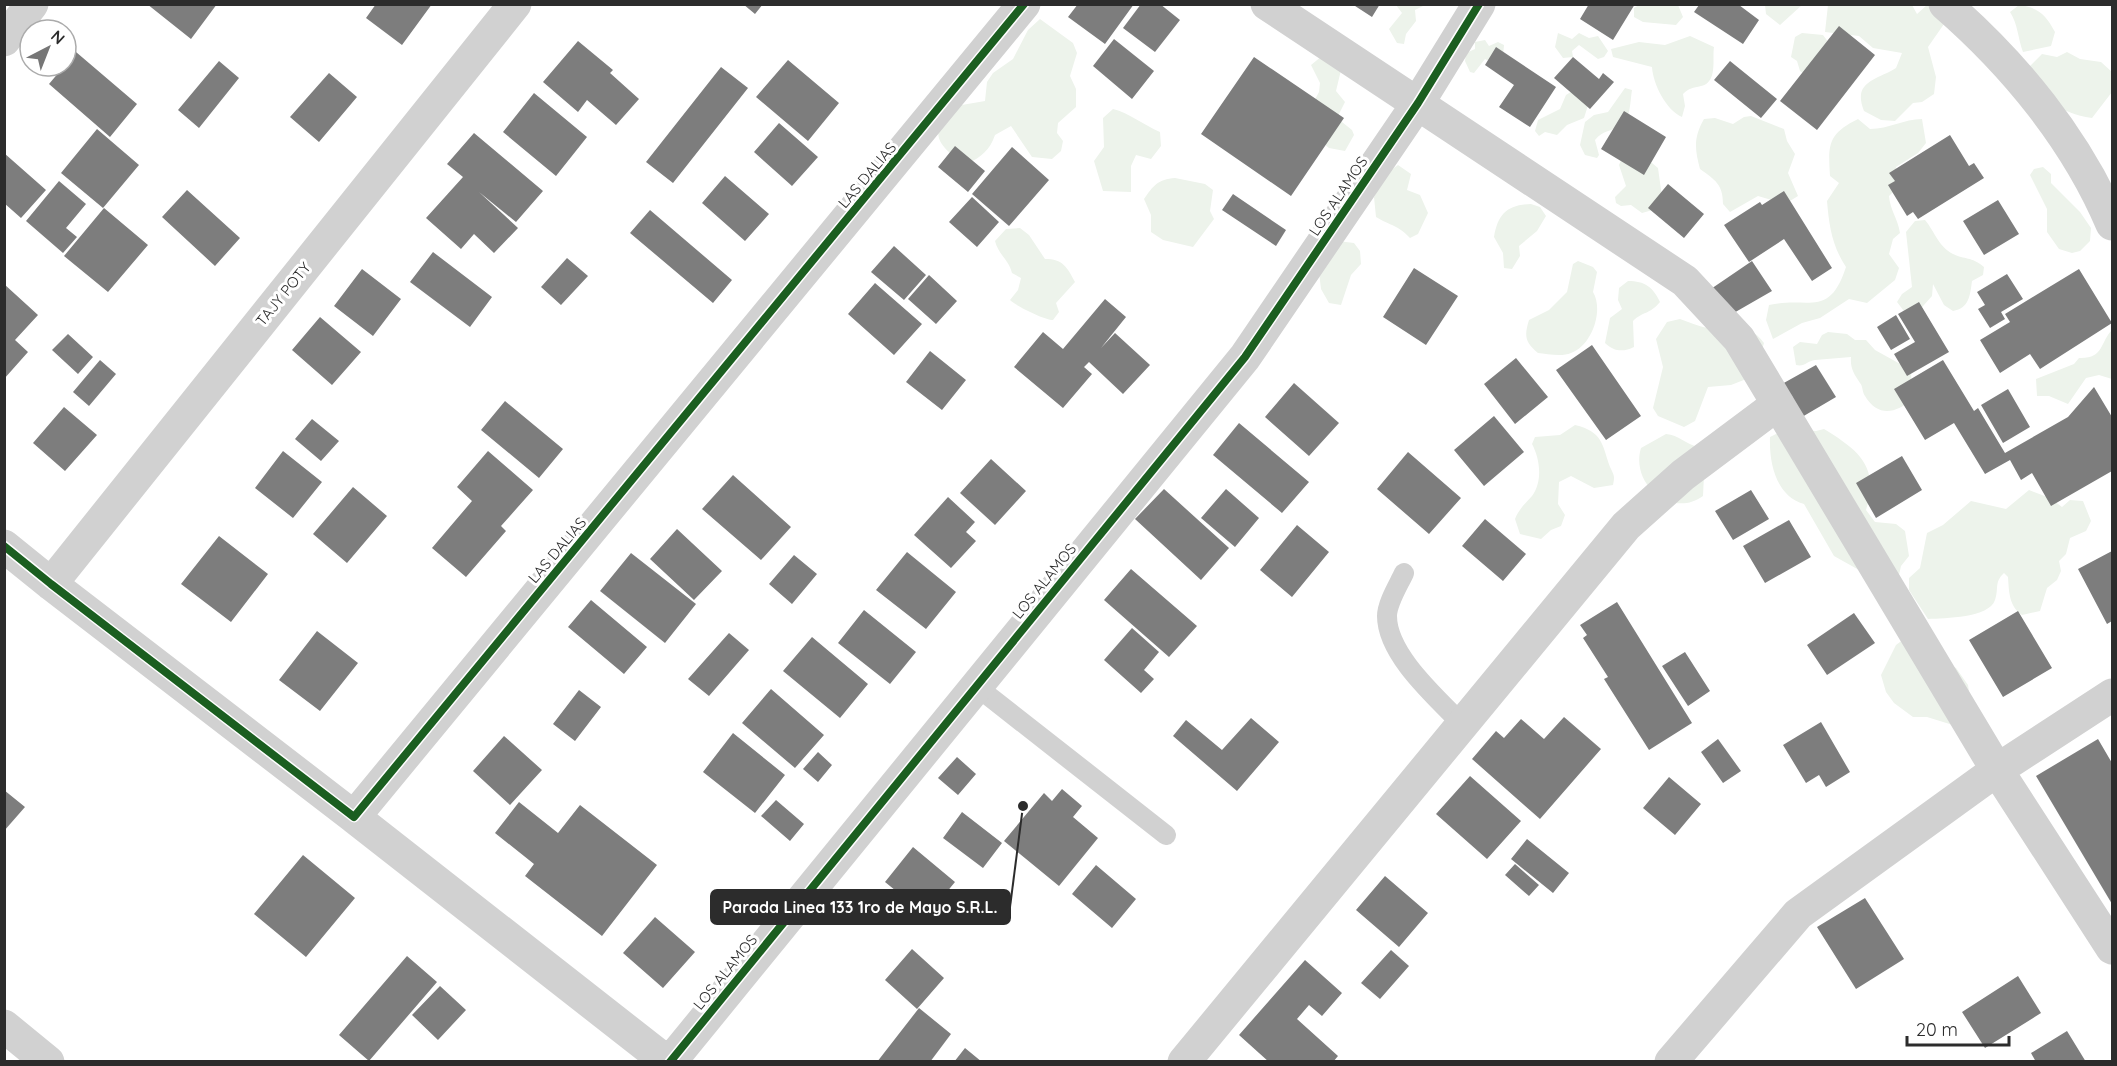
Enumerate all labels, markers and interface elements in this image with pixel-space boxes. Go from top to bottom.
north arrow [18,18,78,78]
text: N [47,25,69,48]
street label: LAS DALIAS [834,138,900,212]
street label: LOS ALAMOS [1305,153,1371,239]
street label: TAJY POTY [251,258,315,330]
street label: LAS DALIAS [524,513,590,587]
street label: LOS ALAMOS [1008,539,1080,623]
callout: Parada Linea 133 1ro de Mayo S.R.L. [711,890,1010,924]
text: Parada Linea 133 1ro de Mayo S.R.L. [723,897,997,917]
street label: LOS ALAMOS [689,930,761,1014]
scale bar [1907,1009,2009,1047]
text: 20 m [1916,1018,1958,1041]

